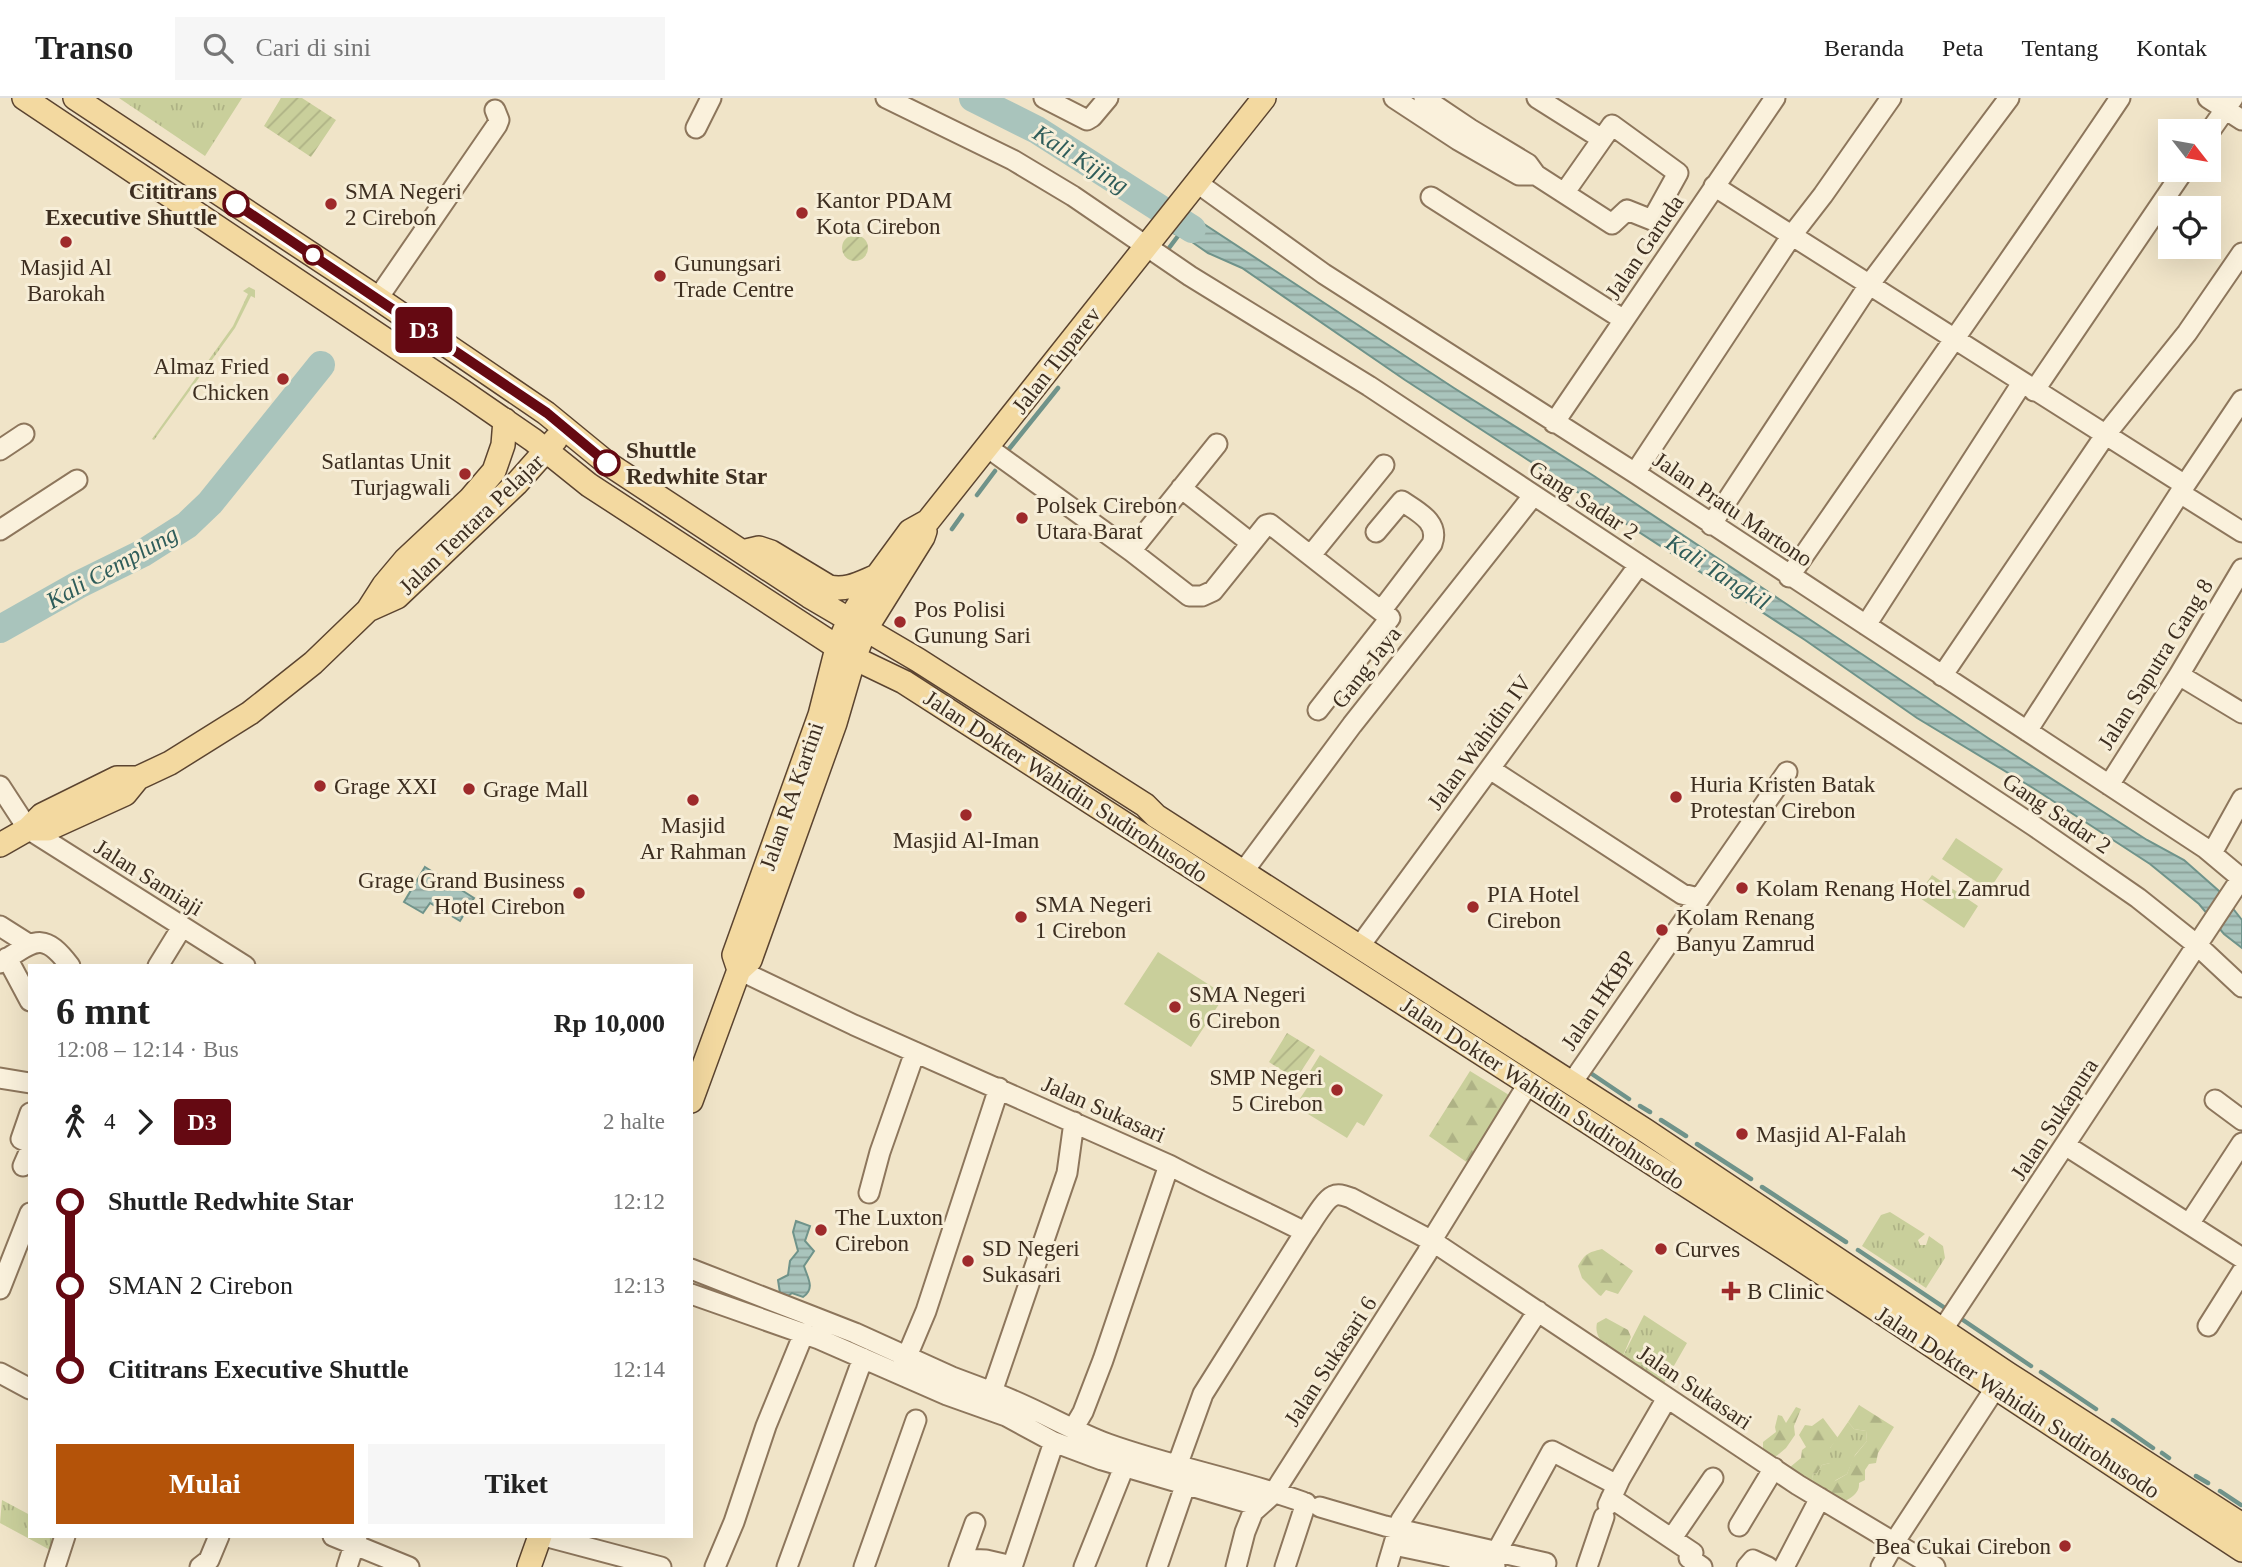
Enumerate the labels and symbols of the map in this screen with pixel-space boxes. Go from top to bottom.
water label: Kali Kijing [1028,119,1133,198]
north arrow [2158,119,2221,182]
place label: Cititrans Executive Shuttle [45,179,217,230]
place label: SMA Negeri 2 Cirebon [345,179,462,230]
place label: Kantor PDAM Kota Cirebon [816,188,952,239]
street label: Jalan Garuda [1600,190,1689,304]
marker: Cititrans Executive Shuttle [223,191,249,217]
marker: SMA Negeri 2 Cirebon [323,196,339,212]
marker: Kantor PDAM Kota Cirebon [794,205,810,221]
marker: Masjid Al Barokah [58,234,74,250]
unlabelled marker [303,245,323,265]
place label: Gunungsari Trade Centre [674,251,794,302]
place label: Masjid Al Barokah [20,255,112,306]
marker: Gunungsari Trade Centre [652,268,668,284]
street label: Jalan Tuparev [1007,302,1106,419]
line badge: D3 [392,307,456,353]
place label: Almaz Fried Chicken [153,354,269,405]
marker: Almaz Fried Chicken [275,371,291,387]
place label: Shuttle Redwhite Star [626,438,767,489]
street label: Jalan Pratu Martono [1648,447,1817,572]
place label: Satlantas Unit Turjagwali [321,449,452,500]
street label: Jalan Tentara Pelajar [394,449,549,600]
marker: Shuttle Redwhite Star [594,450,620,476]
street label: Gang Sadar 2 [1524,456,1643,545]
marker: Satlantas Unit Turjagwali [457,466,473,482]
place label: Polsek Cirebon Utara Barat [1036,493,1178,544]
marker: Polsek Cirebon Utara Barat [1014,510,1030,526]
water label: Kali Cemplung [41,520,182,614]
water label: Kali Tangkil [1660,528,1775,615]
street label: Jalan Saputra Gang 8 [2093,574,2218,754]
place label: Pos Polisi Gunung Sari [914,597,1031,648]
marker: Pos Polisi Gunung Sari [892,614,908,630]
street label: Gang Jaya [1327,622,1406,713]
street label: Jalan Wahidin IV [1422,670,1537,814]
street label: Jalan Dokter Wahidin Sudirohusodo [919,685,1212,888]
street label: Jalan RA Kartini [754,719,828,873]
street label: Gang Sadar 2 [1998,768,2116,859]
place label: Huria Kristen Batak Protestan Cirebon [1690,772,1876,823]
place label: Grage XXI [334,774,437,799]
place label: Grage Mall [483,777,588,802]
marker: Grage XXI [312,778,328,794]
marker: Grage Mall [461,781,477,797]
marker: Huria Kristen Batak Protestan Cirebon [1668,789,1684,805]
marker: Masjid Ar Rahman [685,792,701,808]
marker: Masjid Al-Iman [958,807,974,823]
place label: Masjid Ar Rahman [640,813,747,864]
place label: Masjid Al-Iman [893,828,1040,853]
street label: Jalan Samiaji [90,834,208,921]
place label: Grage Grand Business Hotel Cirebon [358,868,565,919]
place label: Kolam Renang Hotel Zamrud [1756,876,2031,901]
marker: Kolam Renang Hotel Zamrud [1734,880,1750,896]
place label: PIA Hotel Cirebon [1487,882,1580,933]
marker: Grage Grand Business Hotel Cirebon [571,885,587,901]
place label: SMA Negeri 1 Cirebon [1035,892,1152,943]
marker: PIA Hotel Cirebon [1465,899,1481,915]
place label: Kolam Renang Banyu Zamrud [1676,905,1815,956]
marker: SMA Negeri 1 Cirebon [1013,909,1029,925]
marker: Kolam Renang Banyu Zamrud [1654,922,1670,938]
street label: Jalan HKBP [1556,946,1641,1055]
place label: SMA Negeri 6 Cirebon [1189,982,1306,1033]
street label: Jalan Dokter Wahidin Sudirohusodo [1396,992,1689,1195]
marker: SMA Negeri 6 Cirebon [1167,999,1183,1015]
street label: Jalan Sukapura [2006,1054,2103,1185]
place label: SMP Negeri 5 Cirebon [1209,1065,1323,1116]
street label: Jalan Sukasari [1038,1071,1169,1148]
marker: SMP Negeri 5 Cirebon [1329,1082,1345,1098]
place label: Masjid Al-Falah [1756,1122,1907,1147]
marker: Masjid Al-Falah [1734,1126,1750,1142]
place label: The Luxton Cirebon [835,1205,943,1256]
marker: The Luxton Cirebon [813,1222,829,1238]
place label: SD Negeri Sukasari [982,1236,1080,1287]
place label: Curves [1675,1237,1740,1262]
marker: Curves [1653,1241,1669,1257]
marker: SD Negeri Sukasari [960,1253,976,1269]
place label: B Clinic [1747,1279,1824,1304]
marker: B Clinic [1721,1281,1741,1301]
street label: Jalan Sukasari 6 [1279,1292,1382,1431]
street label: Jalan Dokter Wahidin Sudirohusodo [1871,1301,2164,1504]
street label: Jalan Sukasari [1633,1340,1757,1435]
place label: Bea Cukai Cirebon [1875,1534,2051,1559]
marker: Bea Cukai Cirebon [2057,1538,2073,1554]

